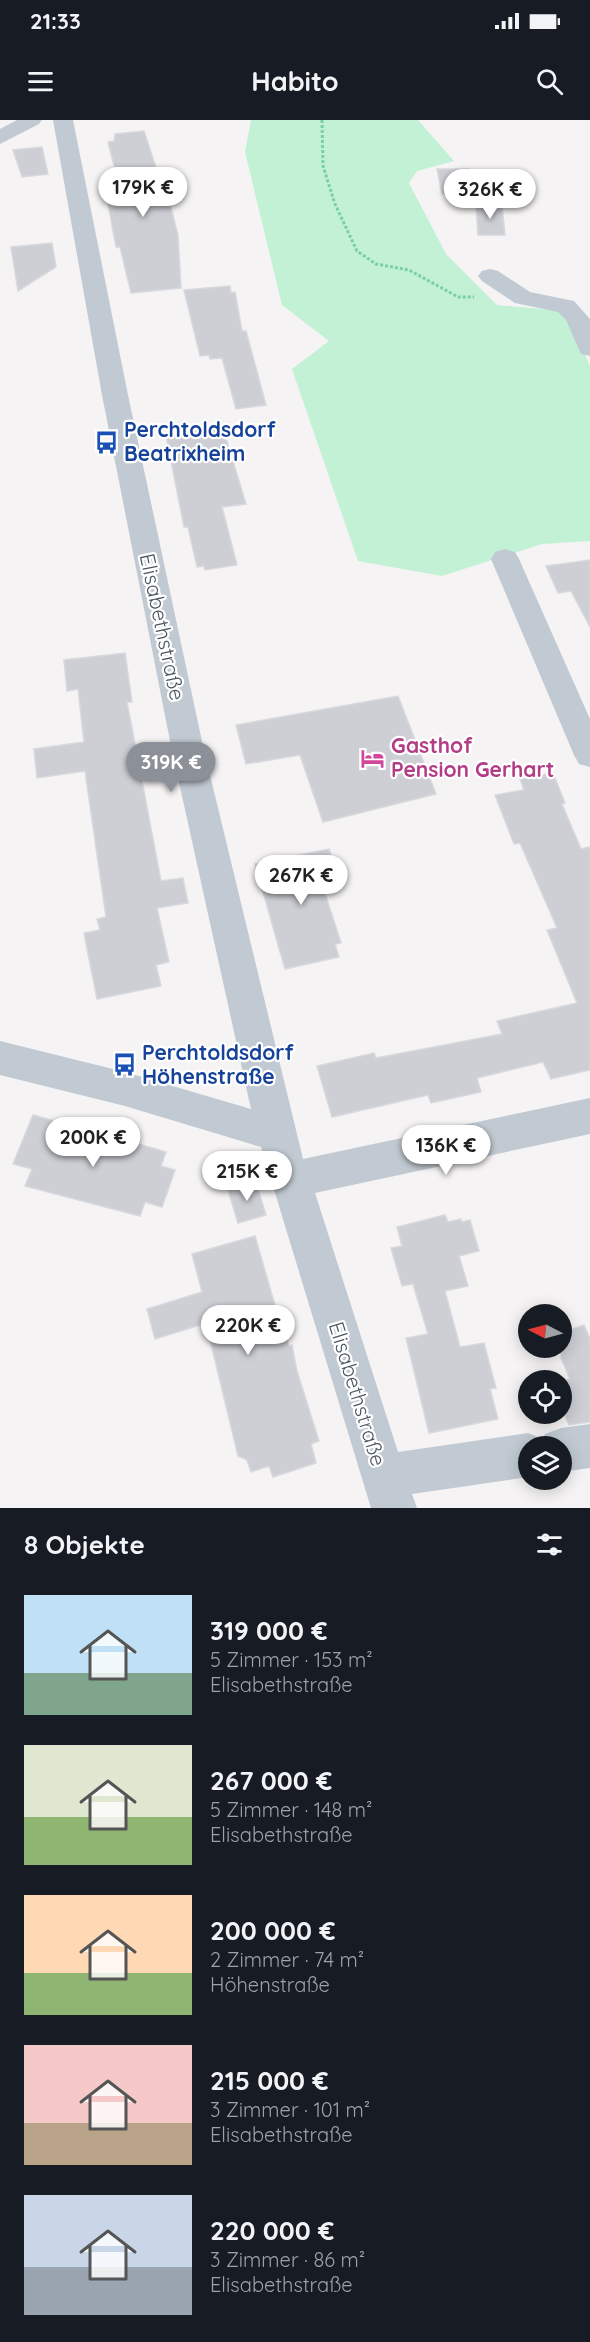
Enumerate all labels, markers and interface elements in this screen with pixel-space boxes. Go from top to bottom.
text: 21:33 [30,7,81,35]
text: Habito [251,64,339,98]
icon: menu [24,65,57,98]
icon: search [533,65,566,98]
pin: 179K € [94,167,192,218]
pin: 326K € [441,169,539,220]
text: 179K € [112,174,174,199]
text: 326K € [458,176,522,201]
place label: Perchtoldsdorf Beatrixheim [124,416,276,466]
bus stop icon: Perchtoldsdorf Beatrixheim [93,429,119,455]
street label: Elisabethstraße [135,551,191,703]
place label: Gasthof Pension Gerhart [391,732,554,782]
pin: 319K € [122,742,220,793]
hotel icon: Gasthof Pension Gerhart [360,745,386,771]
text: 319K € [140,749,202,774]
pin: 267K € [252,855,350,906]
text: 267K € [269,862,333,887]
place label: Perchtoldsdorf Höhenstraße [142,1039,294,1089]
bus stop icon: Perchtoldsdorf Höhenstraße [111,1052,137,1078]
pin: 200K € [44,1117,142,1168]
text: 200K € [59,1124,127,1149]
pin: 136K € [397,1125,495,1176]
text: 136K € [416,1132,476,1157]
pin: 215K € [198,1151,296,1202]
text: 215K € [216,1158,278,1183]
north arrow [518,1304,572,1358]
map controls [518,1304,572,1490]
pin: 220K € [199,1305,297,1356]
text: 220K € [215,1312,281,1337]
street label: Elisabethstraße [324,1318,392,1469]
button: locate [518,1370,572,1424]
button: layers [518,1436,572,1490]
text: 8 Objekte [24,1528,145,1561]
icon: filters [533,1528,566,1561]
text: 319 000 € [210,1614,328,1647]
icon: home [72,1619,144,1691]
text: 5 Zimmer · 153 m² [210,1647,373,1672]
text: Elisabethstraße [210,1672,353,1697]
text: 267 000 € [210,1764,332,1797]
icon: home [72,1769,144,1841]
text: 5 Zimmer · 148 m² [210,1797,372,1822]
text: Elisabethstraße [210,1822,353,1847]
text: 200 000 € [210,1914,335,1947]
icon: home [72,1919,144,1991]
text: 2 Zimmer · 74 m² [210,1947,364,1972]
text: Höhenstraße [210,1972,330,1997]
text: 215 000 € [210,2064,329,2097]
icon: home [72,2069,144,2141]
text: 3 Zimmer · 101 m² [210,2097,370,2122]
text: Elisabethstraße [210,2122,353,2147]
text: 220 000 € [210,2214,334,2247]
icon: home [72,2219,144,2291]
text: 3 Zimmer · 86 m² [210,2247,365,2272]
text: Elisabethstraße [210,2272,353,2297]

